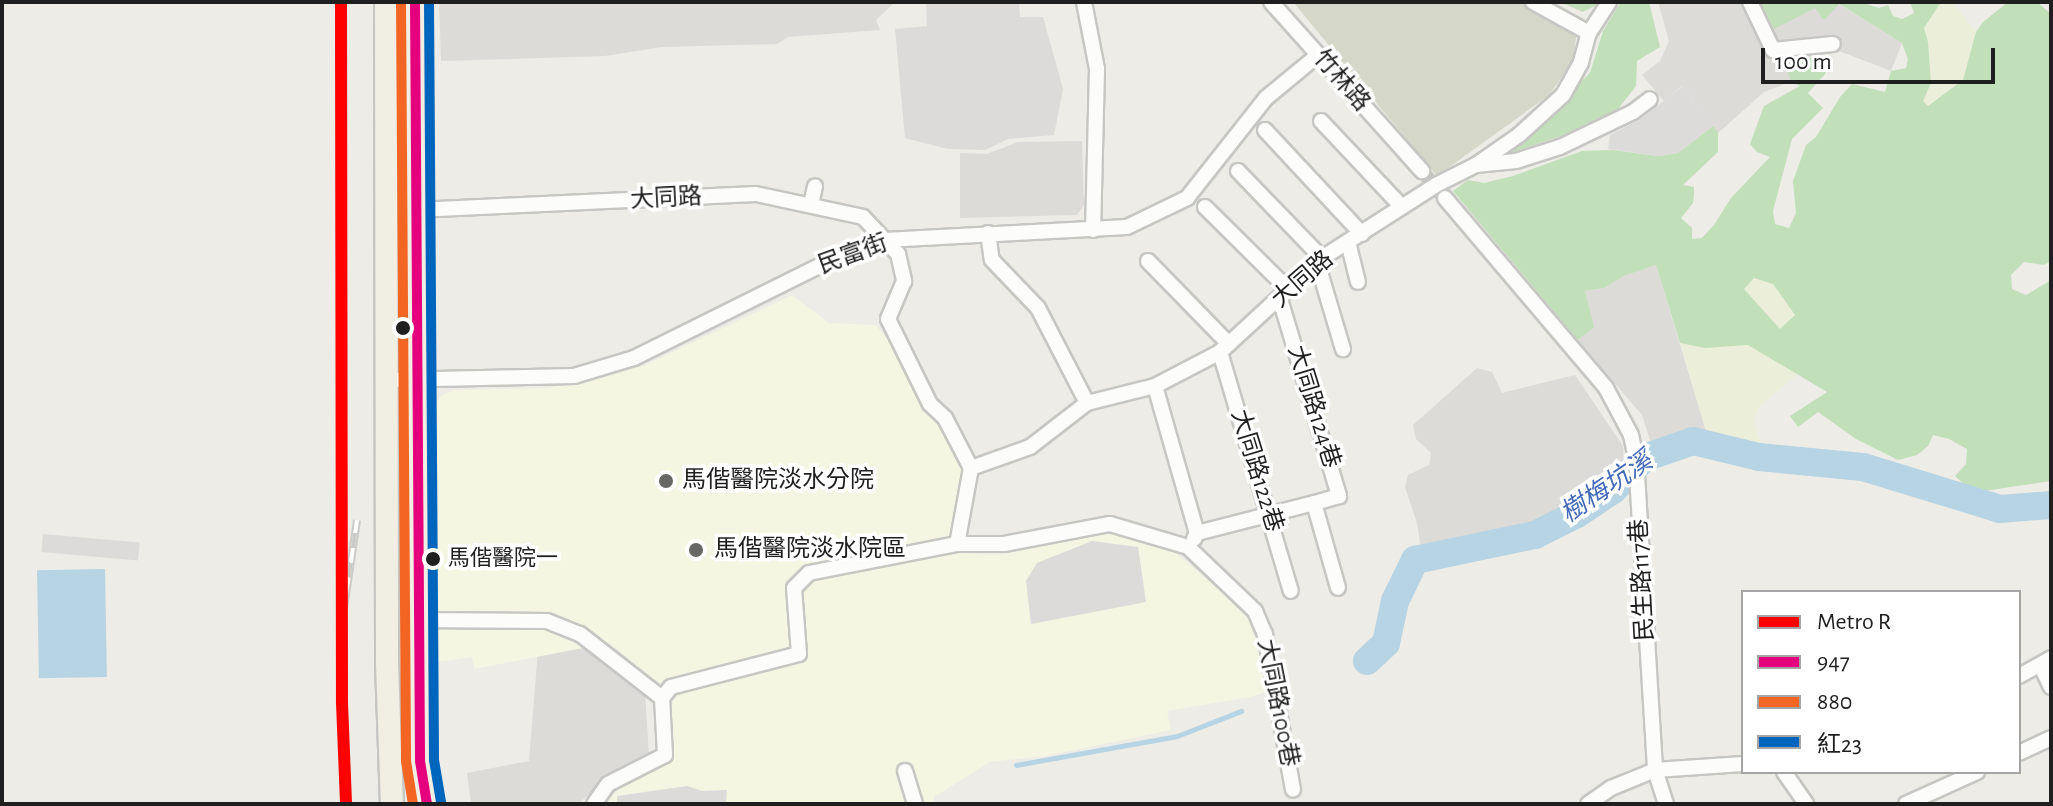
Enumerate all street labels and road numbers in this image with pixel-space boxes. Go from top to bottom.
street label: 竹林路 [1307,44,1375,118]
street label: 大同路 [629,183,703,215]
street label: 民富街 [814,229,892,281]
street label: 大同路 [1266,246,1340,314]
street label: 大同路124巷 [1281,342,1345,472]
street label: 大同路122巷 [1224,406,1288,536]
street label: 民生路117巷 [1625,518,1661,642]
street label: 大同路100巷 [1251,637,1303,769]

